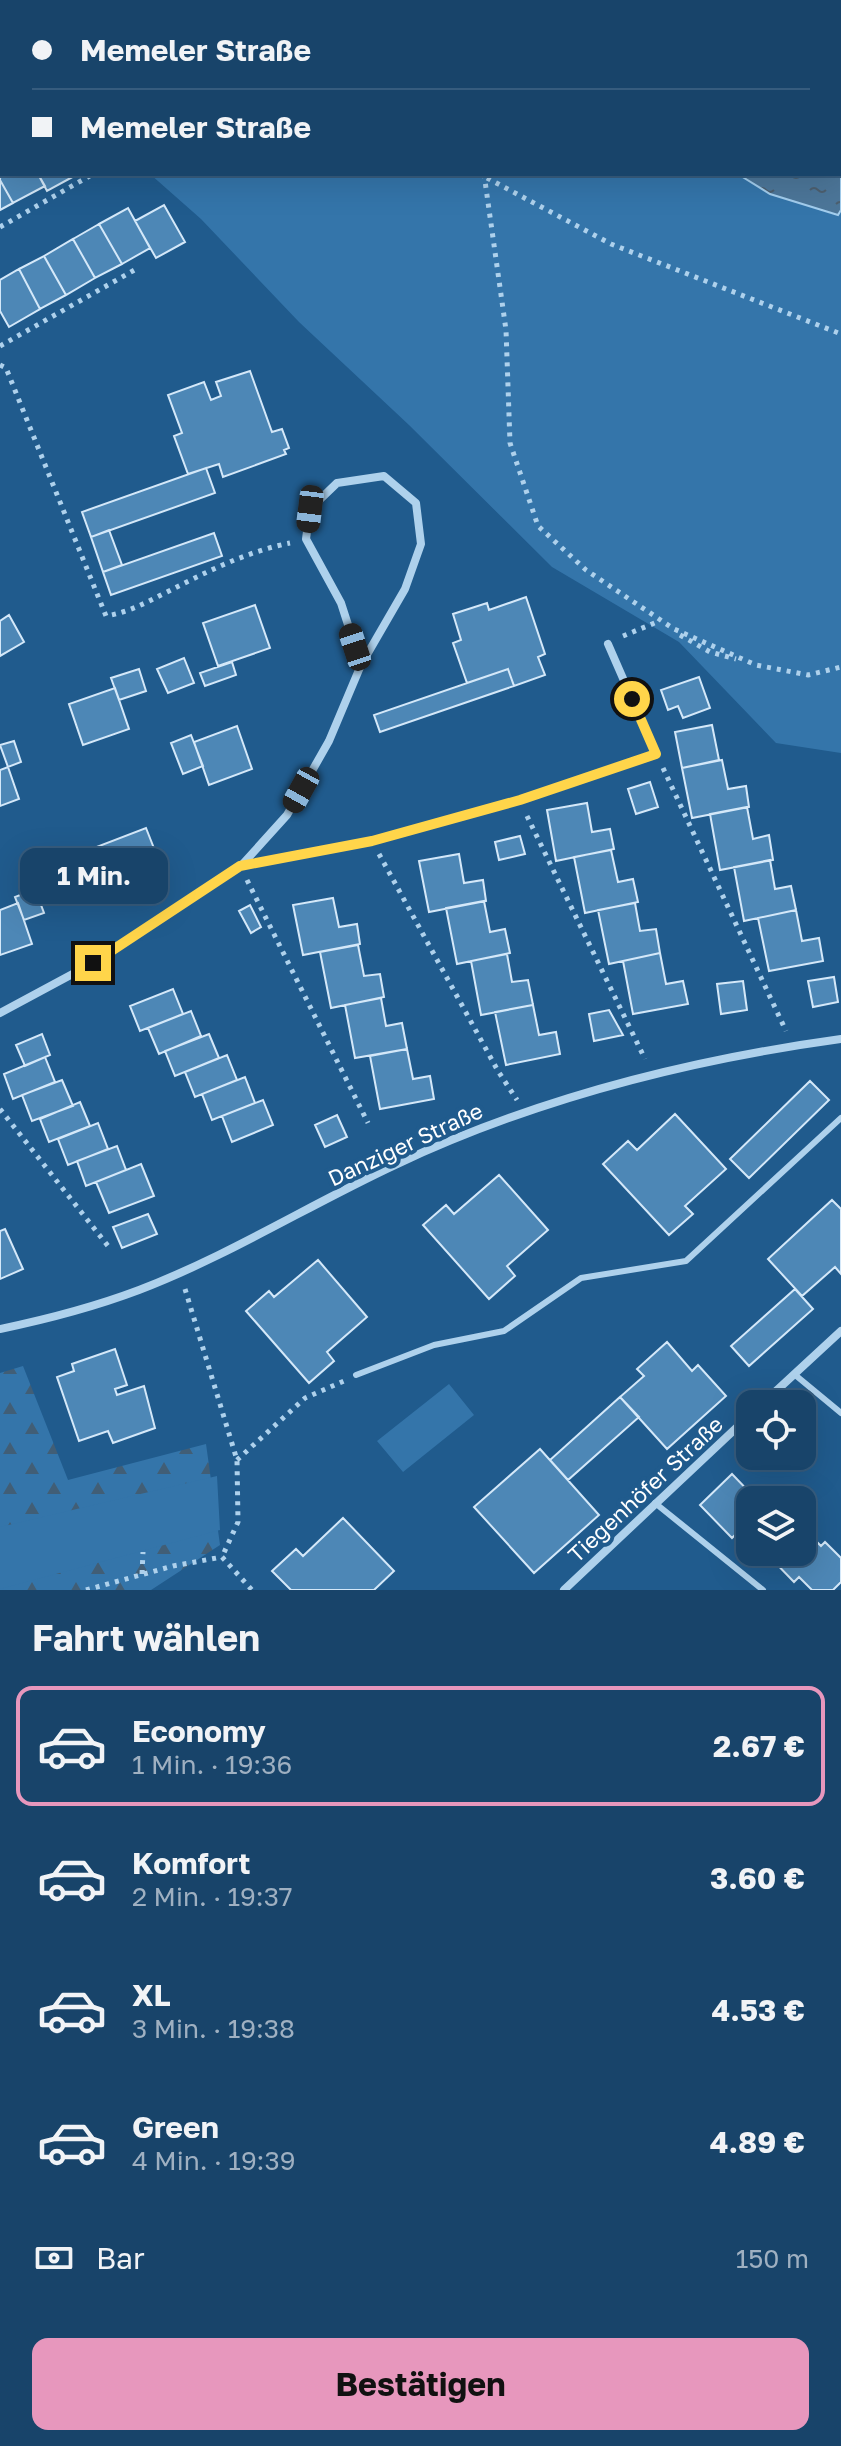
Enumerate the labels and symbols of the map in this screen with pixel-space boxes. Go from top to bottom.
car [295,484,325,534]
car [336,620,374,674]
route start [614,681,650,717]
car [279,763,323,817]
callout: 1 Min. [19,847,167,903]
route end [75,945,111,981]
street label: Danziger Straße [323,1096,487,1192]
street label: Tiegenhöfer Straße [562,1410,728,1568]

